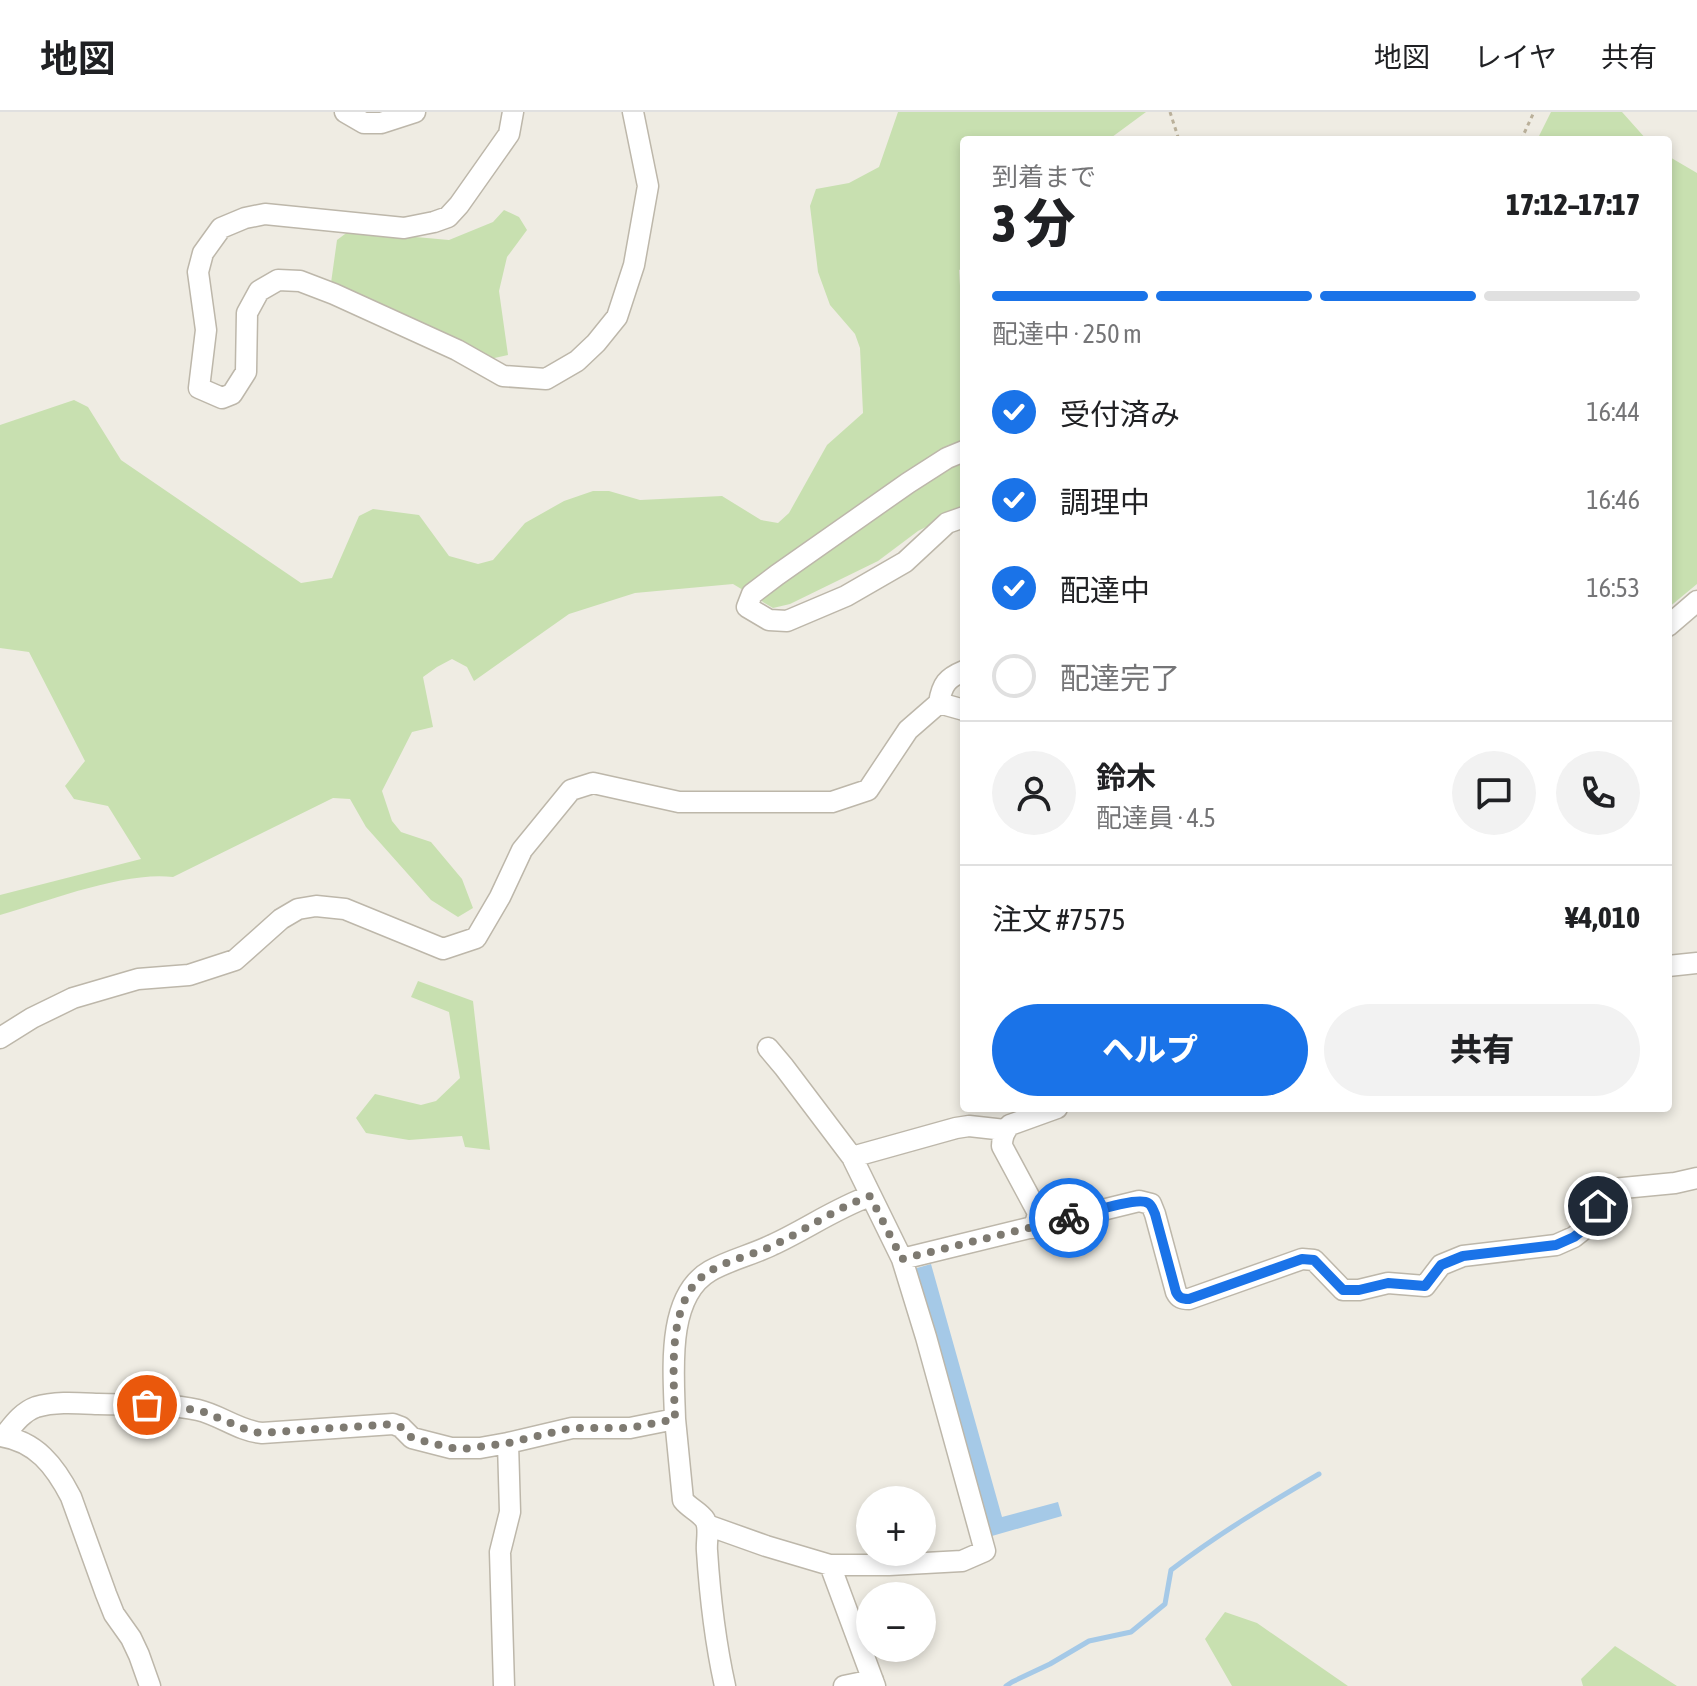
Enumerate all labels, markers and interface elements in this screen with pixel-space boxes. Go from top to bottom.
text: 地図 [40,37,116,80]
text: 地図 [1374,41,1430,73]
text: レイヤ [1474,41,1557,73]
text: 共有 [1601,41,1657,73]
text: 到着まで [992,162,1096,192]
text: 17:12–17:17 [1506,187,1640,221]
text: 3 分 [992,193,1076,253]
text: 配達中 · 250 m [992,319,1142,349]
icon: check [992,390,1036,434]
text: 受付済み [1060,397,1180,431]
text: 16:44 [1586,397,1640,427]
icon: check [992,478,1036,522]
text: 調理中 [1060,485,1150,519]
text: 16:46 [1586,485,1640,515]
icon: check [992,566,1036,610]
text: 配達中 [1060,573,1150,607]
text: 16:53 [1586,573,1640,603]
text: 配達完了 [1060,661,1180,695]
button: person [992,751,1076,835]
button: chat [1452,751,1536,835]
button: phone [1556,751,1640,835]
text: 鈴木 [1096,760,1156,794]
text: 配達員 · 4.5 [1096,803,1216,833]
text: ¥4,010 [1565,900,1640,934]
text: 注文 #7575 [992,902,1126,936]
button: ヘルプ [992,1004,1308,1096]
button: 共有 [1324,1004,1640,1096]
pin [1564,1172,1632,1240]
courier [1029,1178,1109,1258]
icon: home [1576,1184,1620,1228]
icon: bike [1047,1196,1091,1240]
pin [113,1371,181,1439]
icon: bag [125,1383,169,1427]
map controls [856,1486,936,1662]
button: + [856,1486,936,1566]
button: − [856,1582,936,1662]

